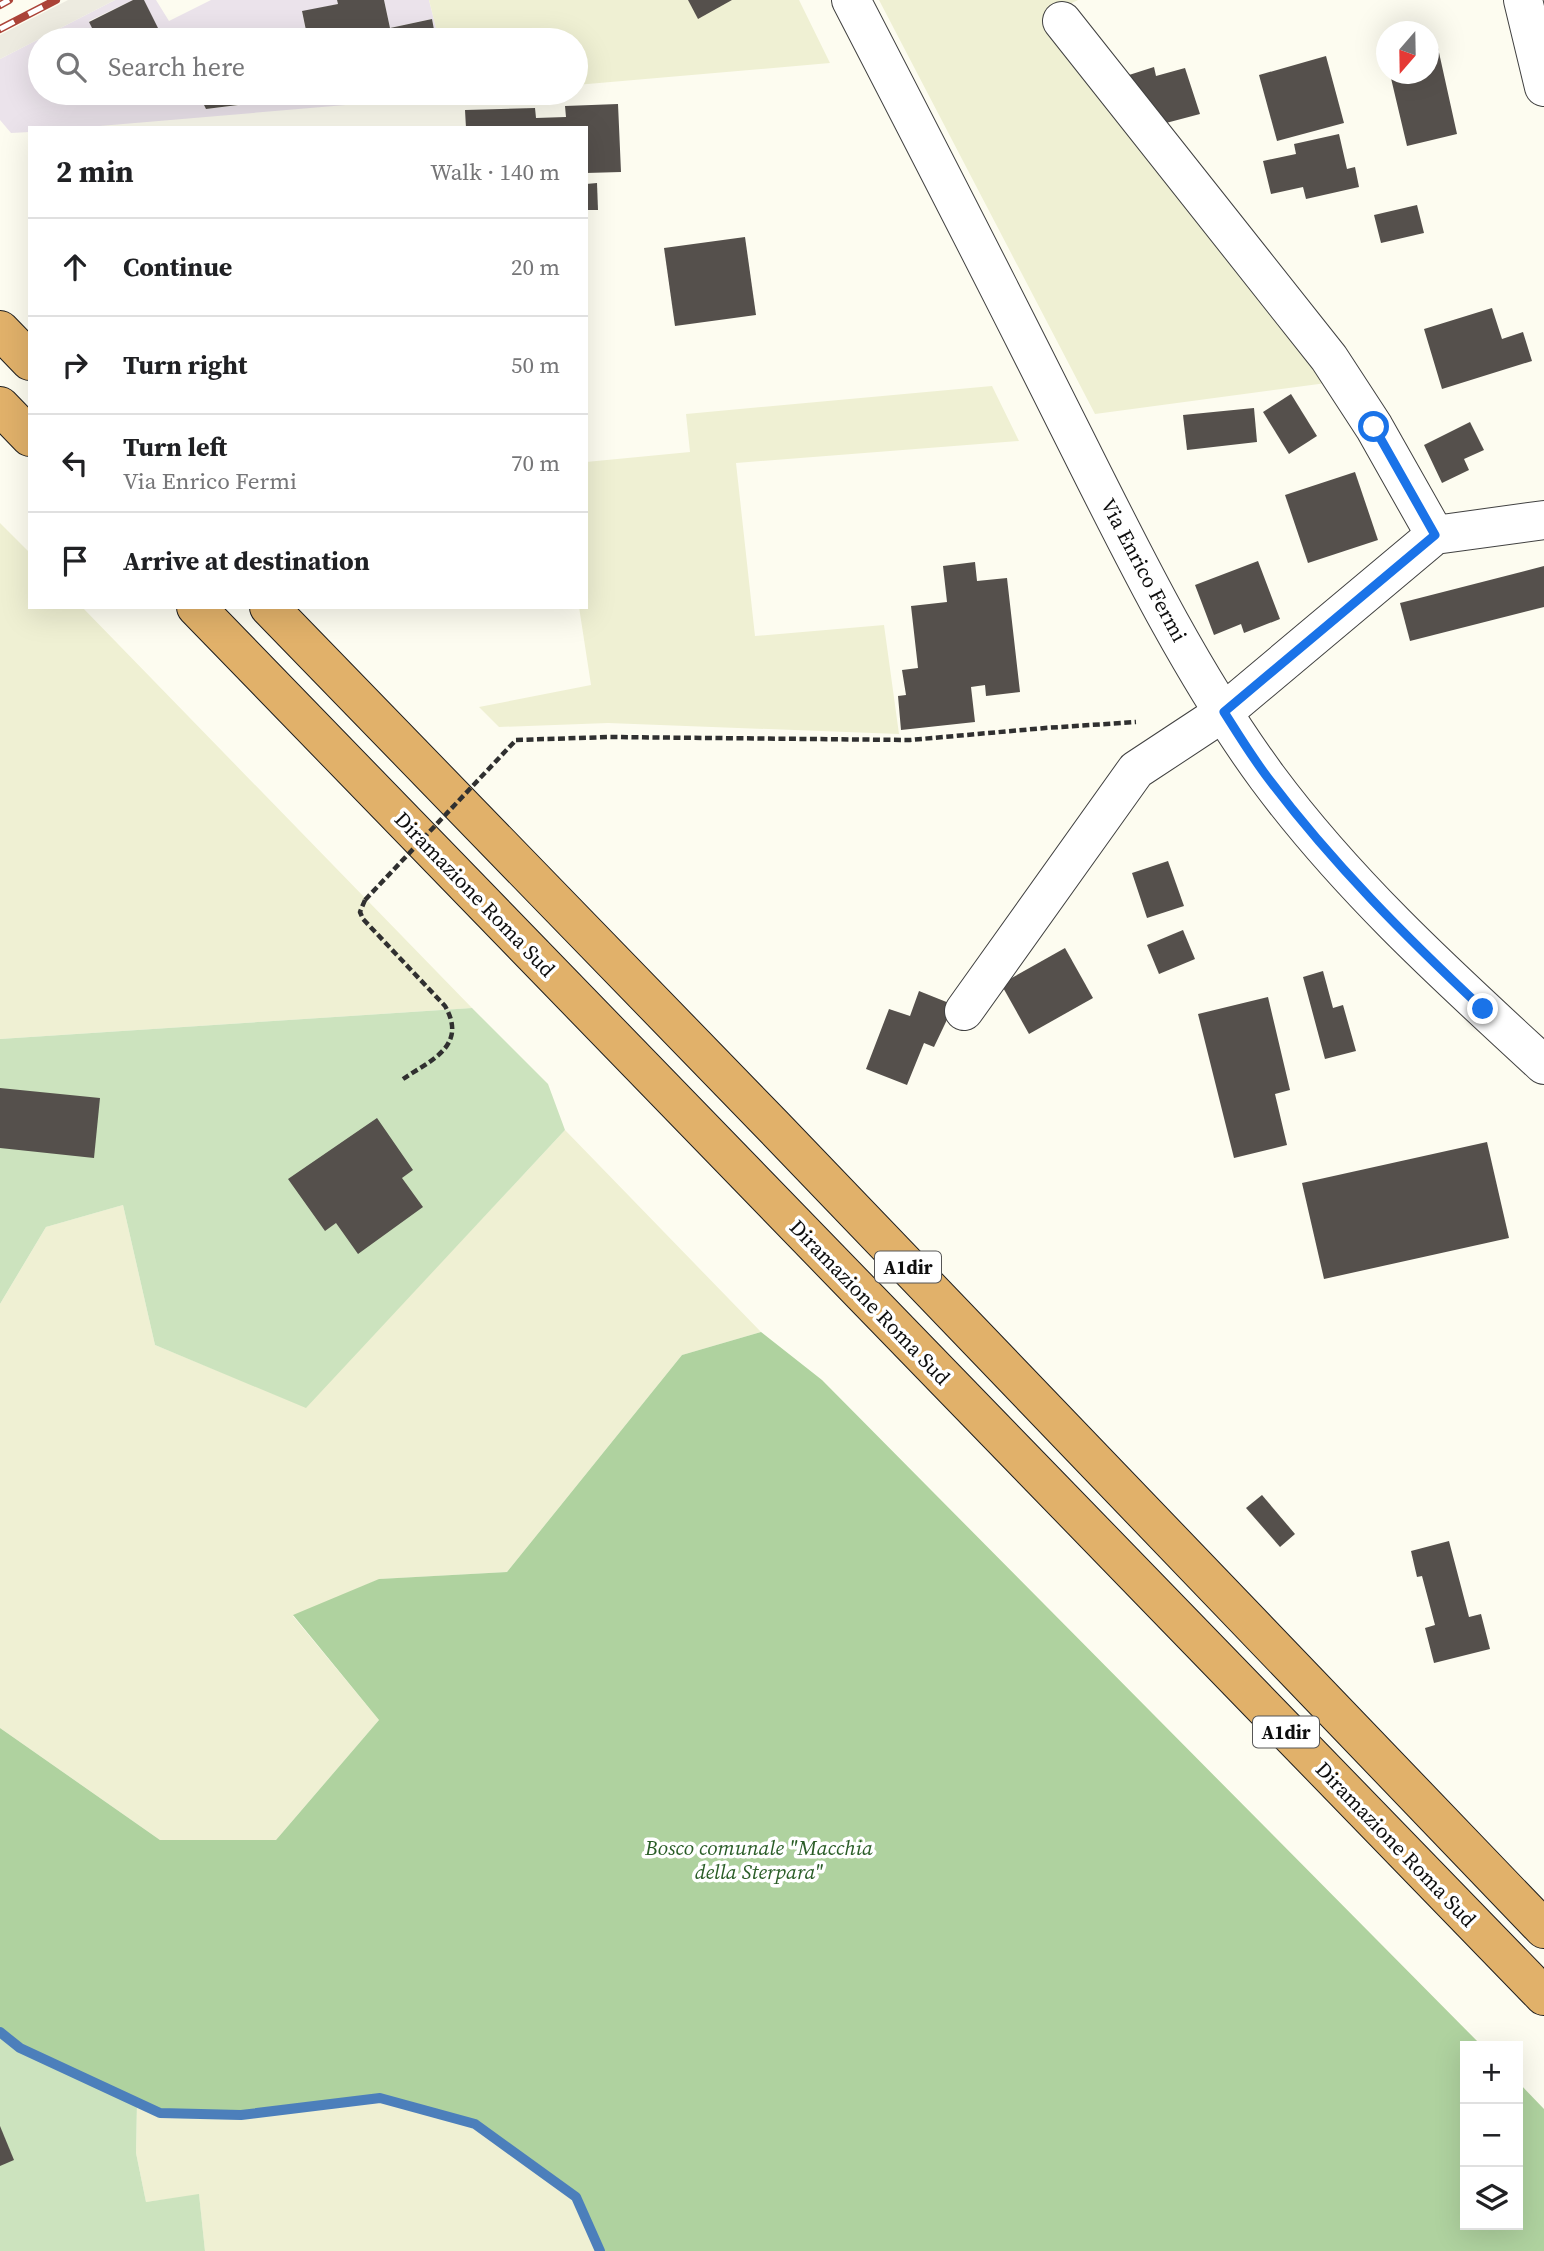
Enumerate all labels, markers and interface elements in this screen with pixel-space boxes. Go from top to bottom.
north arrow [1376,21,1439,84]
search box [28,28,588,105]
icon: search [52,48,90,86]
text: Search here [108,49,245,85]
text: 2 min [56,151,134,192]
text: Walk · 140 m [430,156,560,188]
icon: ahead [56,248,94,286]
text: Continue [123,249,232,285]
text: 20 m [511,251,560,283]
icon: right [56,346,94,384]
text: Turn right [123,347,247,383]
text: 50 m [511,349,560,381]
route start [1358,411,1389,442]
text: Turn left [123,429,227,465]
icon: left [56,444,94,482]
text: 70 m [511,447,560,479]
text: Via Enrico Fermi [123,465,297,497]
street label: Via Enrico Fermi [1094,493,1194,647]
icon: arrive [56,542,94,580]
text: Arrive at destination [123,543,370,579]
street label: Diramazione Roma Sud [388,805,562,983]
route end [1467,993,1498,1024]
street label: Diramazione Roma Sud [783,1213,957,1391]
road number: A1dir [875,1252,941,1282]
road number: A1dir [1253,1716,1319,1748]
street label: Diramazione Roma Sud [1309,1755,1483,1933]
park label: Bosco comunale "Macchia della Sterpara" [644,1833,873,1886]
map controls [1460,2041,1523,2230]
button: + [1460,2041,1523,2104]
button: − [1460,2104,1523,2167]
button: layers [1460,2167,1523,2230]

